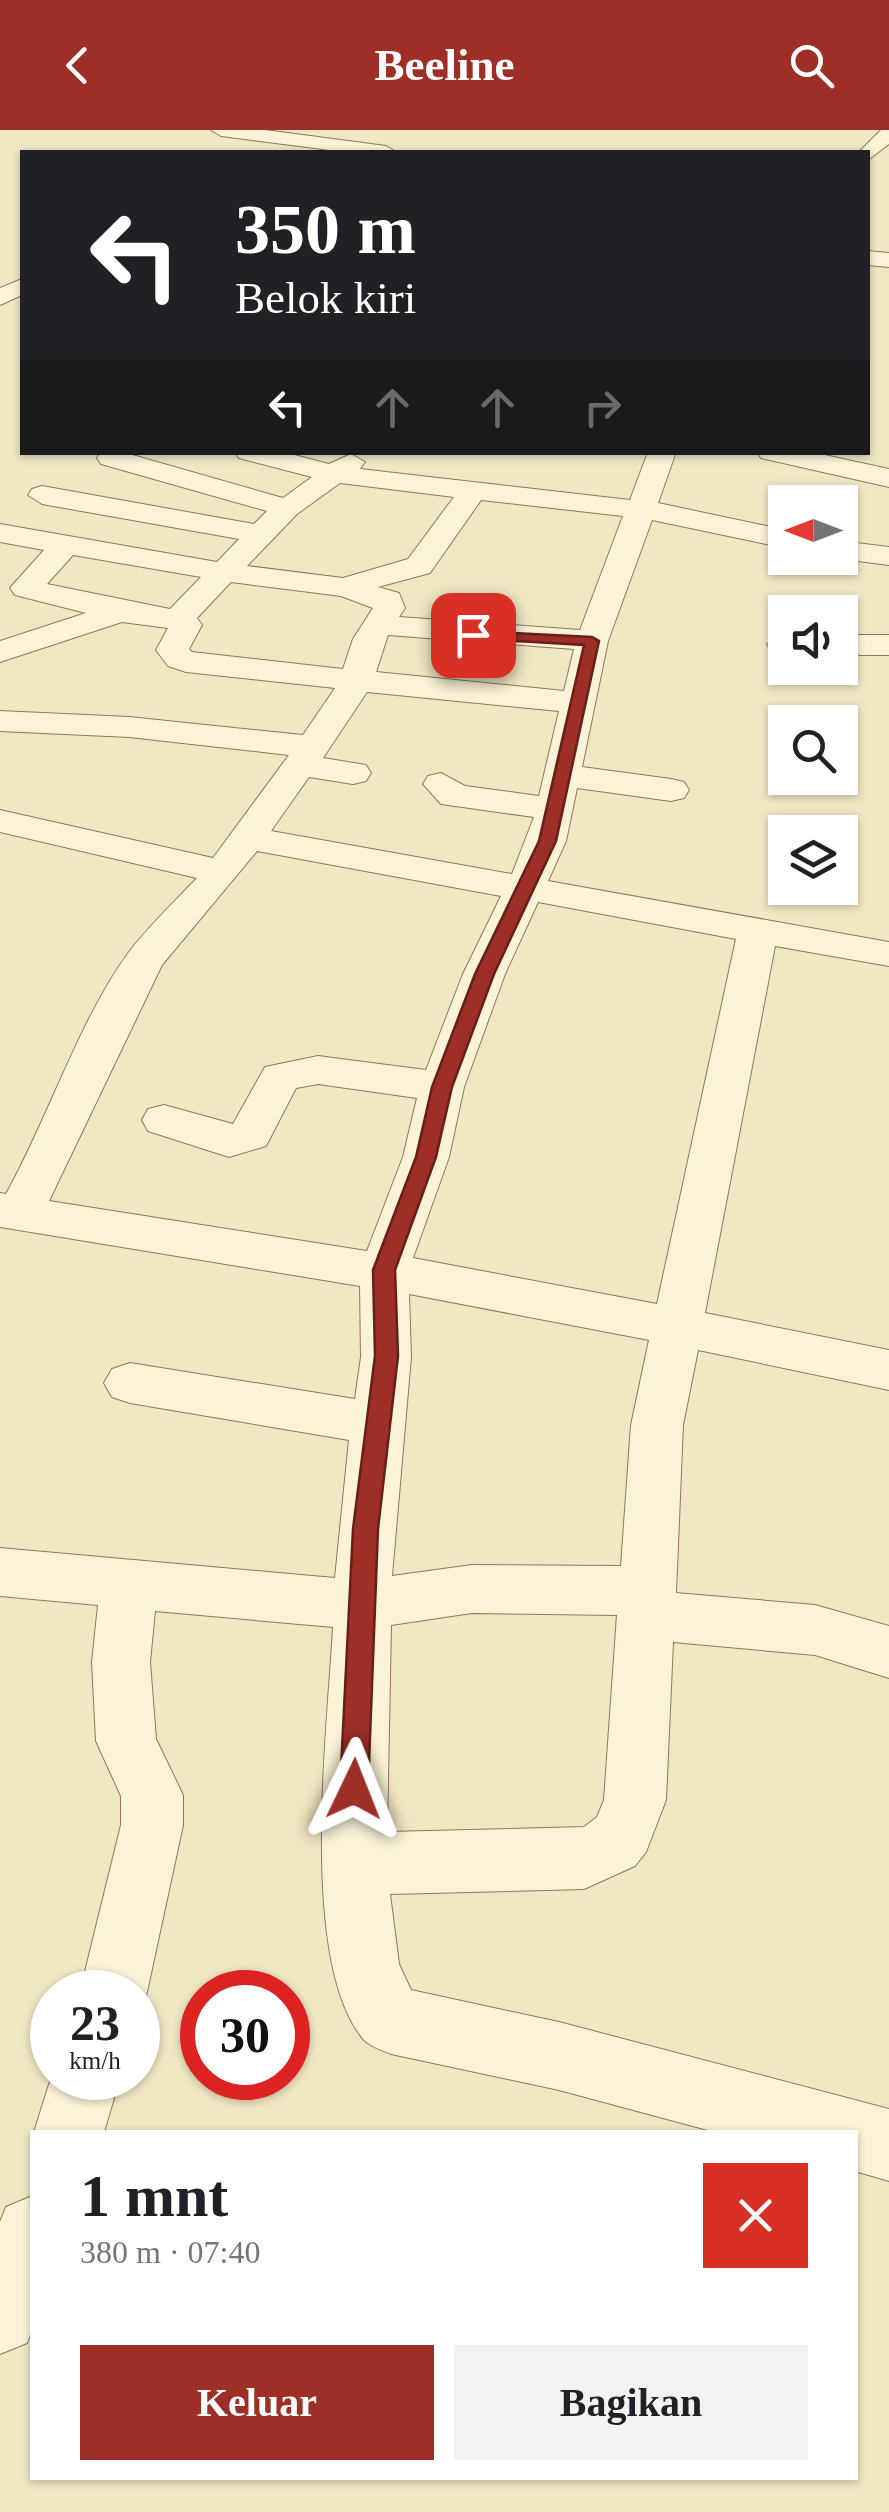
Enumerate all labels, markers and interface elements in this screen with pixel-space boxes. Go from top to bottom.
icon: back [50,38,105,93]
icon: search [784,38,839,93]
text: Beeline [375,40,514,90]
icon: left [70,190,200,320]
text: 350 m [235,191,416,268]
text: Belok kiri [235,273,416,323]
icon: left [260,380,315,435]
icon: ahead [365,380,420,435]
icon: ahead [470,380,525,435]
icon: right [575,380,630,435]
north arrow [768,485,858,575]
map controls [768,485,858,905]
pin [431,593,516,678]
button: sound [768,595,858,685]
icon: arrive [446,608,501,663]
button: search [768,705,858,795]
button: layers [768,815,858,905]
position arrow [302,1737,406,1841]
speed limit sign: 30 [180,1970,310,2100]
text: 23 [70,1995,120,2051]
text: km/h [69,2047,121,2074]
text: 1 mnt [80,2163,228,2229]
button: close [703,2163,808,2268]
text: 380 m · 07:40 [80,2234,260,2270]
button: Keluar [80,2345,434,2460]
button: Bagikan [454,2345,808,2460]

